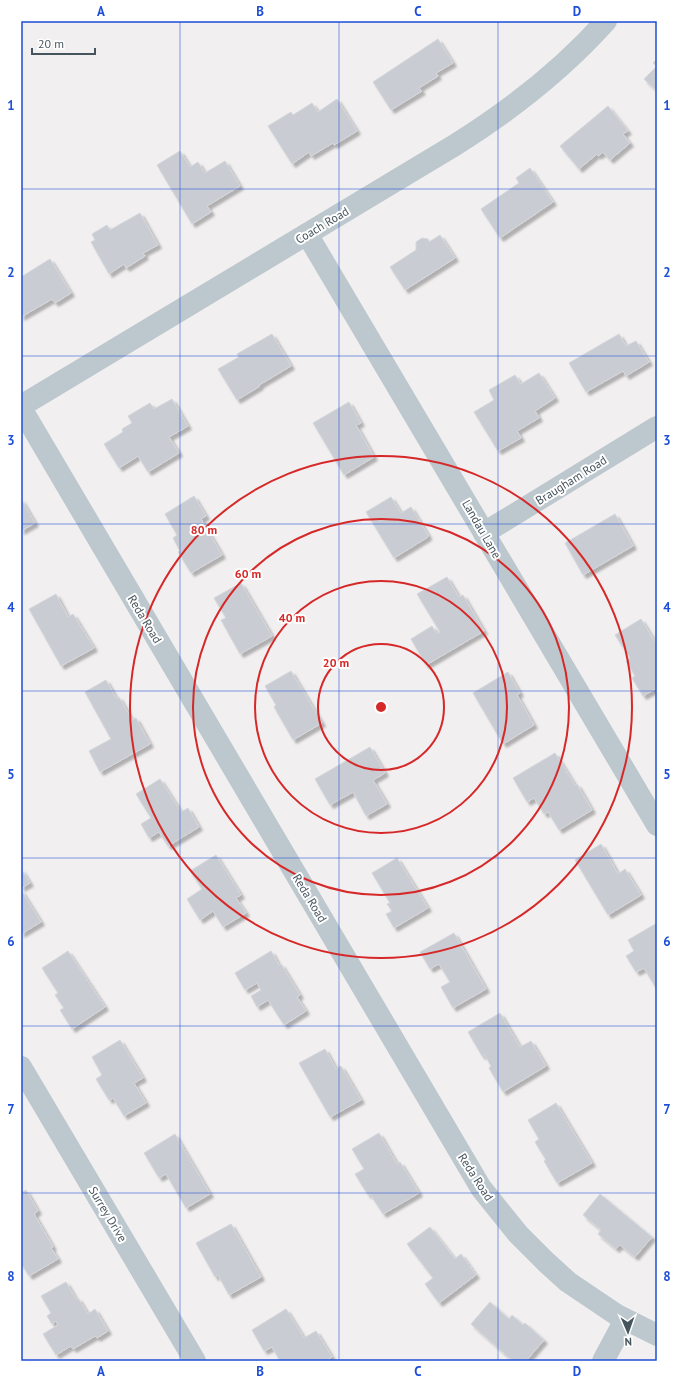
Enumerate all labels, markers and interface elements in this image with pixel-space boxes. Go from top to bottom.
text: A [97,3,105,20]
text: B [256,3,264,20]
text: C [414,3,422,20]
text: D [573,3,581,20]
scale bar [32,30,95,56]
text: 20 m [38,36,64,51]
text: 1 [7,97,15,114]
text: 1 [663,97,671,114]
street label: Coach Road [293,203,351,247]
text: 2 [7,264,15,281]
text: 2 [663,264,671,281]
text: 3 [7,432,15,449]
text: 3 [663,432,671,449]
street label: Braugham Road [533,452,609,508]
street label: Landau Lane [459,497,505,561]
text: 80 m [191,522,217,537]
text: 60 m [235,566,261,581]
street label: Reda Road [125,592,165,646]
text: 4 [7,599,15,616]
text: 4 [663,599,671,616]
text: 40 m [279,610,305,625]
text: 20 m [323,655,349,670]
centre of rings [374,700,388,714]
text: 5 [7,766,15,783]
text: 5 [663,766,671,783]
street label: Reda Road [290,871,330,925]
text: 6 [7,933,15,950]
text: 6 [663,933,671,950]
text: 7 [7,1101,15,1118]
text: 7 [663,1101,671,1118]
street label: Reda Road [455,1150,497,1204]
street label: Surrey Drive [86,1184,130,1244]
text: 8 [7,1268,15,1285]
text: 8 [663,1268,671,1285]
north arrow [608,1312,648,1352]
text: N [624,1335,632,1349]
text: A [97,1363,105,1380]
text: B [256,1363,264,1380]
text: C [414,1363,422,1380]
text: D [573,1363,581,1380]

